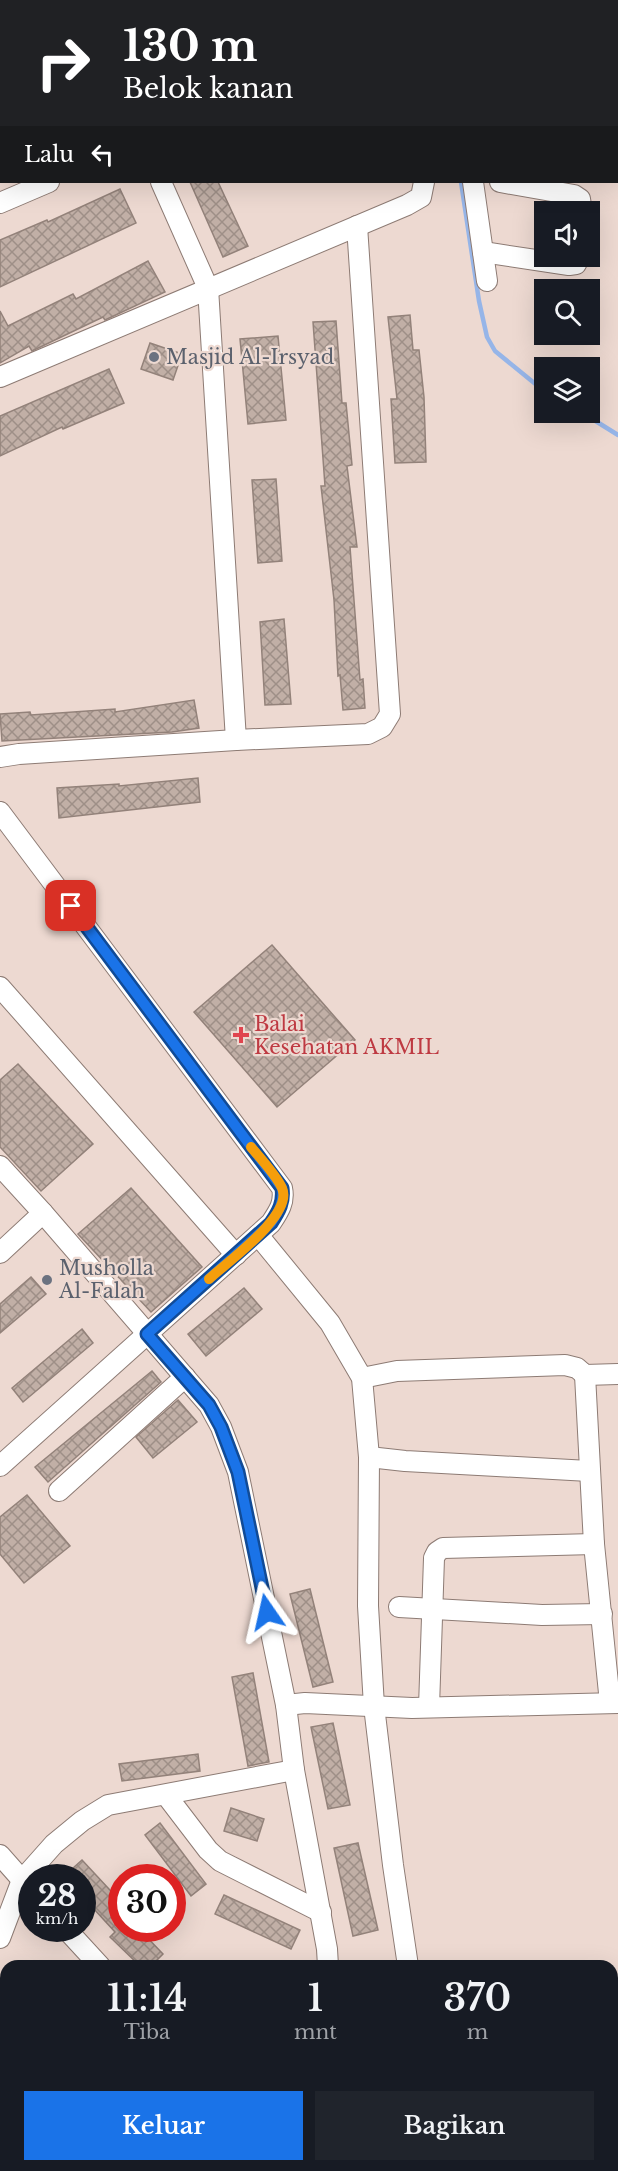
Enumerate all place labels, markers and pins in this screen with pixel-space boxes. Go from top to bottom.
place label: Masjid Al-Irsyad [166,345,334,369]
marker: Masjid Al-Irsyad [147,350,161,364]
pin [45,880,96,931]
place label: Balai Kesehatan AKMIL [254,1012,439,1059]
marker: Balai Kesehatan AKMIL [232,1026,250,1044]
place label: Musholla Al-Falah [58,1256,155,1303]
marker: Musholla Al-Falah [40,1273,54,1287]

